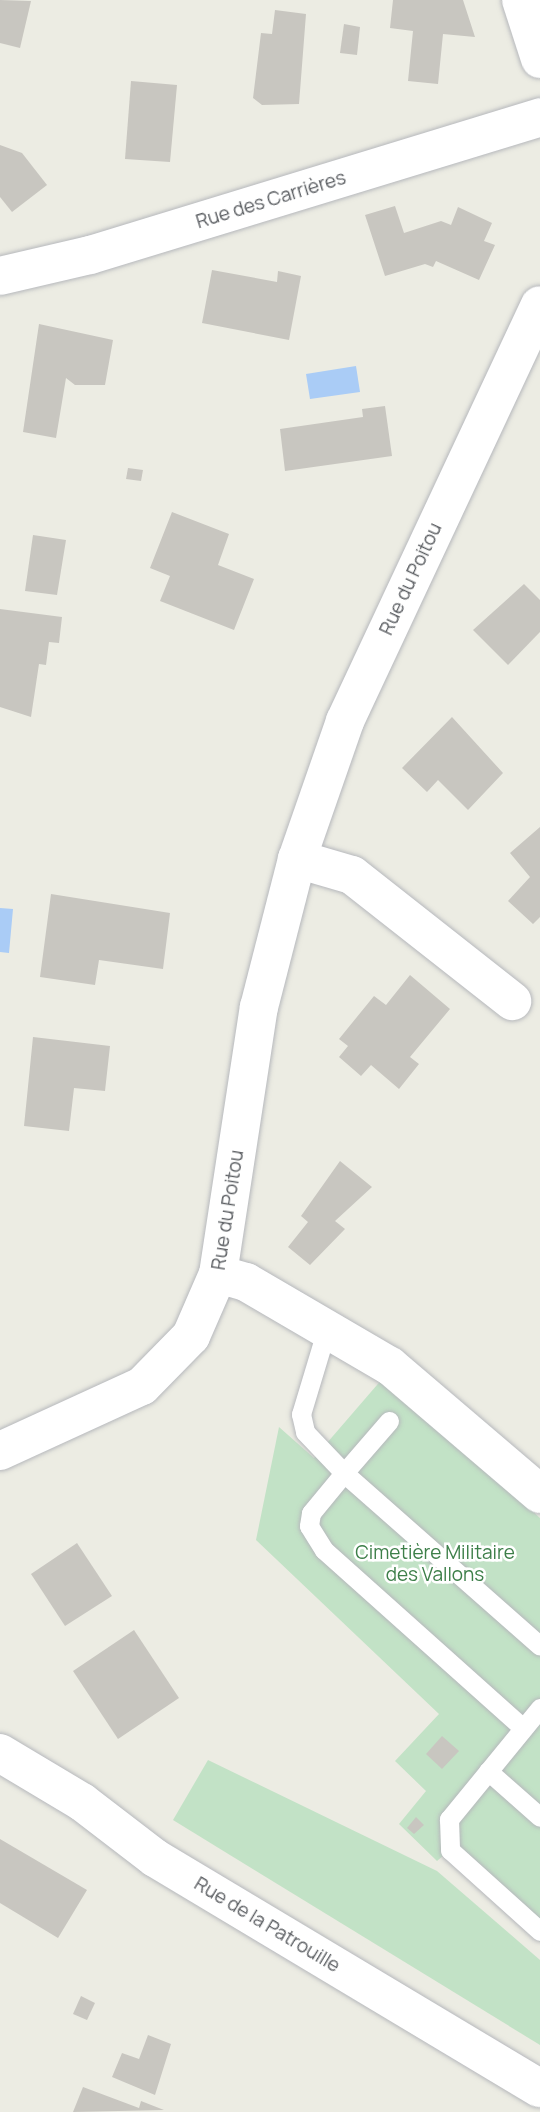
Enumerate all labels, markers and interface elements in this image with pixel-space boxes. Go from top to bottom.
street label: Rue des Carrières [193,166,349,234]
street label: Rue du Poitou [375,519,447,639]
street label: Rue du Poitou [207,1148,249,1272]
park label: Cimetière Militaire des Vallons [355,1542,515,1586]
street label: Rue de la Patrouille [190,1873,344,1977]

